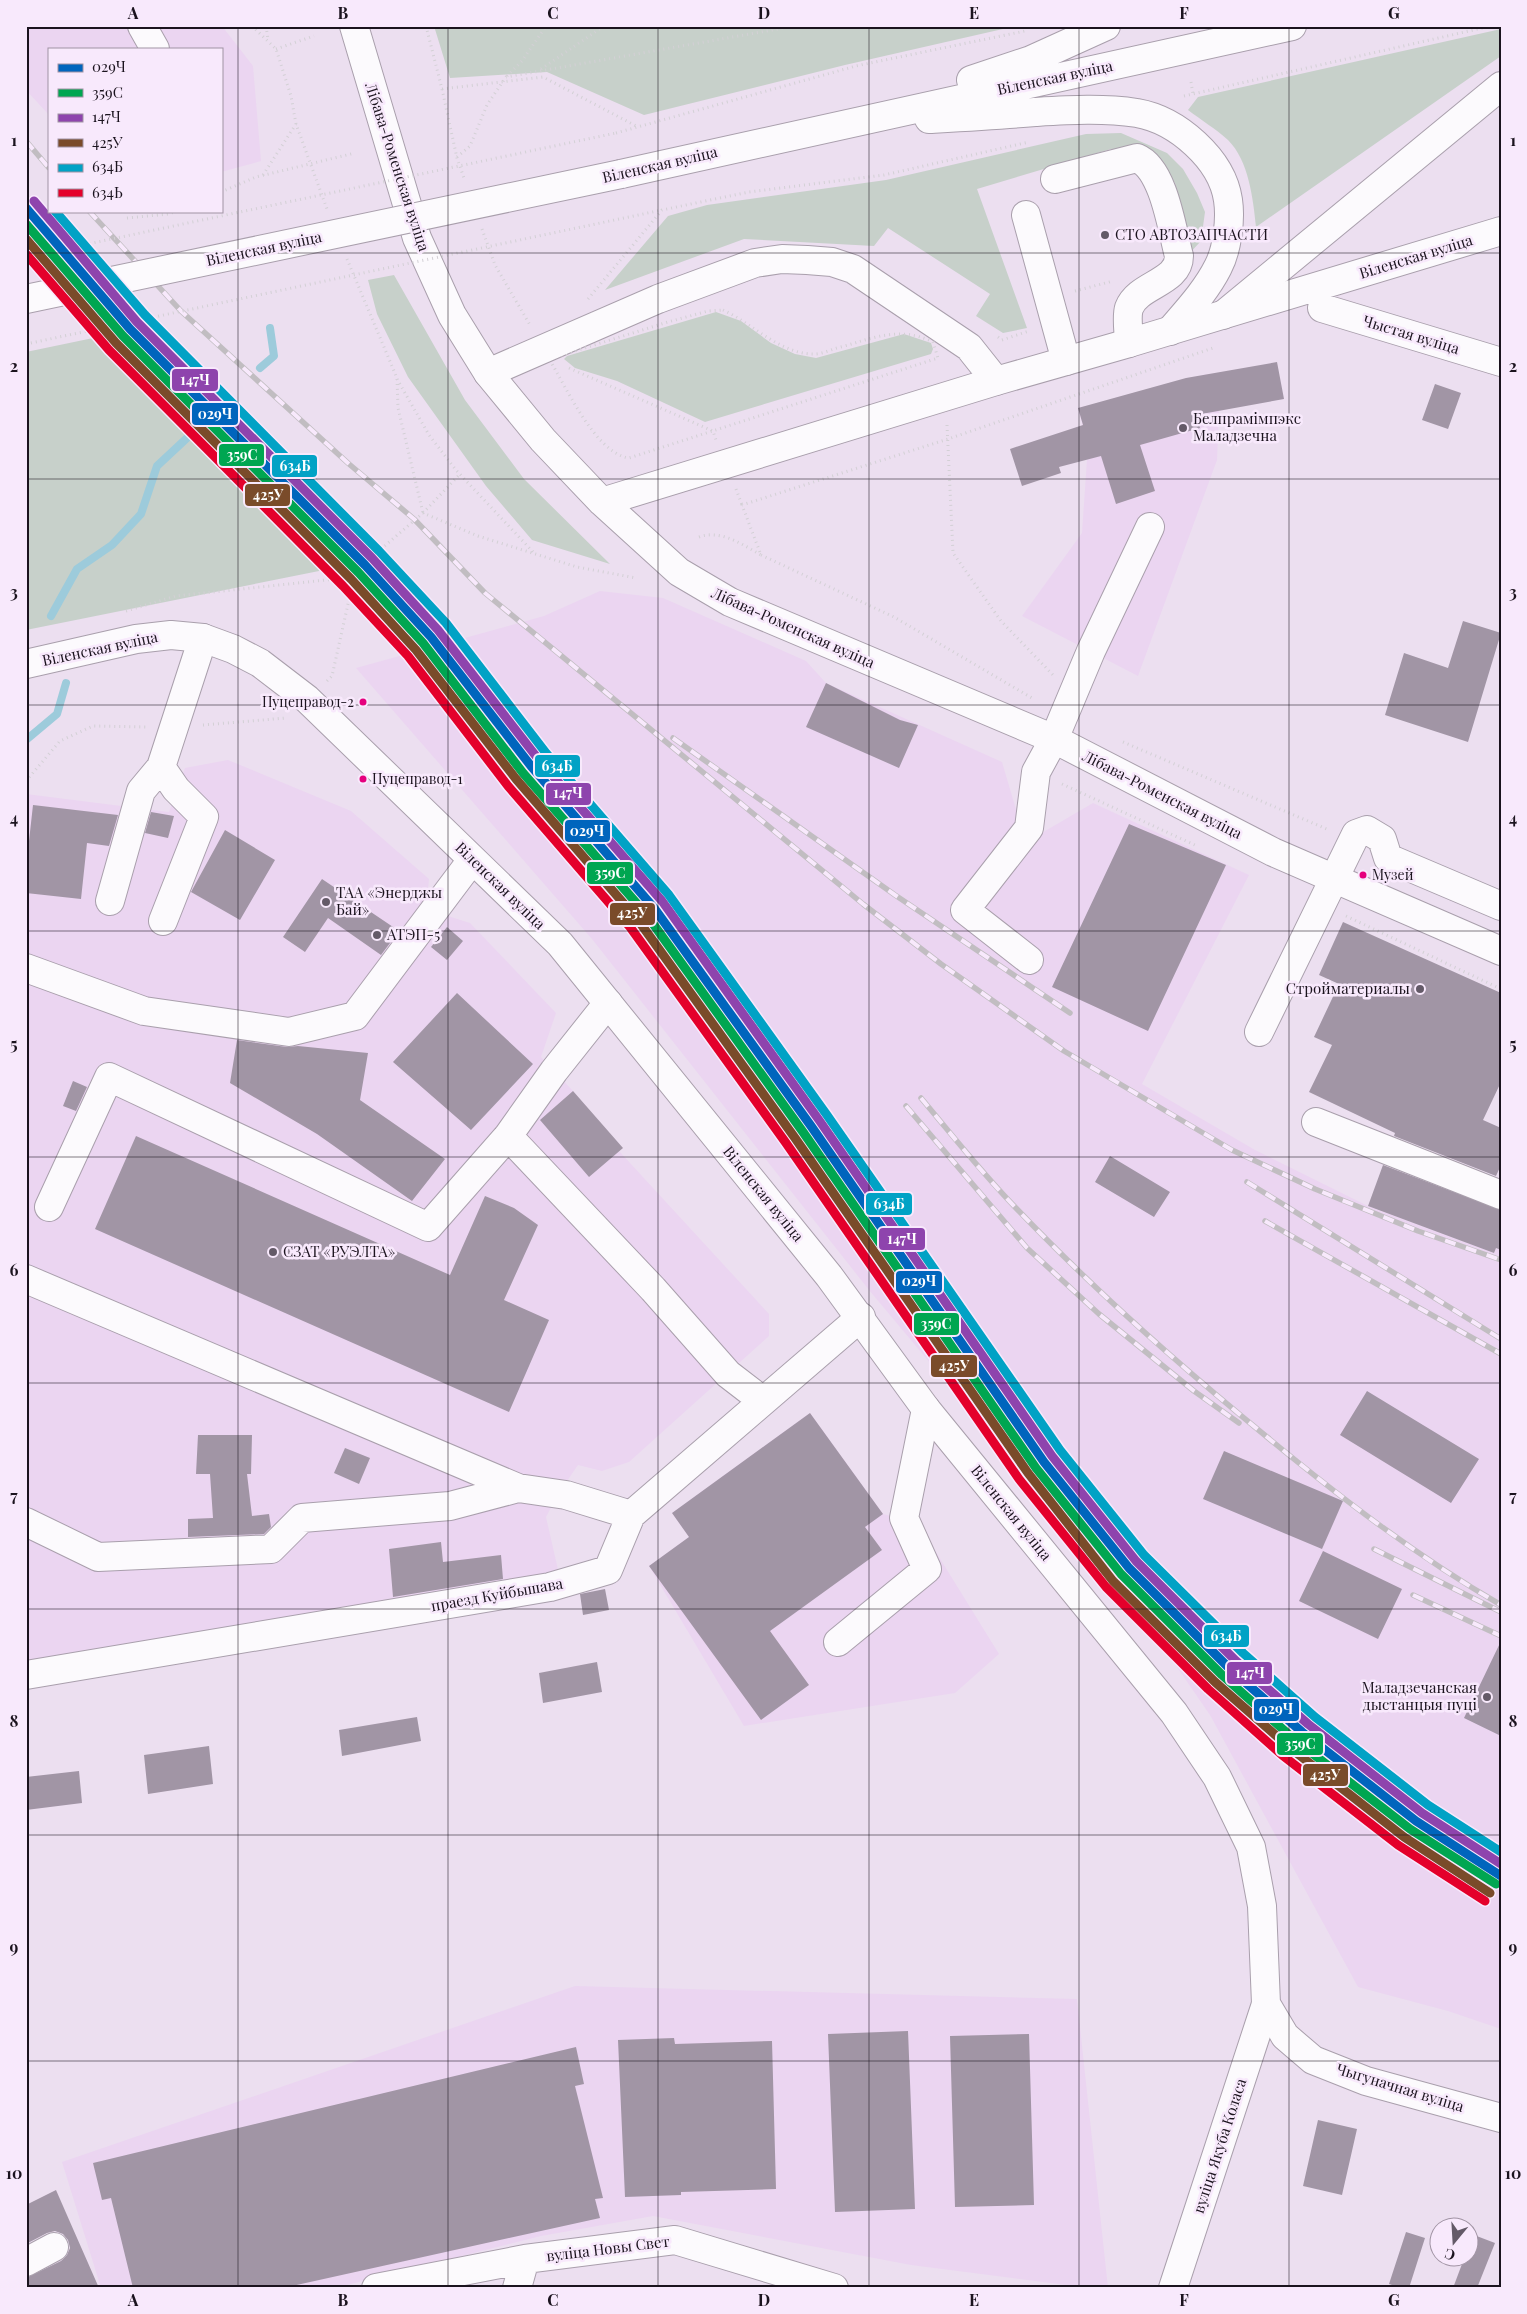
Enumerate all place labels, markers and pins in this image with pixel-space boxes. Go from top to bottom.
place label: СТО АВТОЗАПЧАСТИ [1115,224,1269,244]
marker: СТО АВТОЗАПЧАСТИ [1099,229,1111,241]
place label: Белпрамімпэкс Маладзечна [1193,408,1301,445]
marker: Белпрамімпэкс Маладзечна [1177,422,1189,434]
place label: Пуцеправод-2 [262,692,354,711]
marker: Пуцеправод-2 [358,697,368,707]
place label: Пуцеправод-1 [372,769,463,788]
marker: Пуцеправод-1 [358,774,368,784]
place label: Музей [1372,865,1414,884]
marker: Музей [1358,870,1368,880]
place label: ТАА «Энерджы Бай» [336,882,442,919]
marker: ТАА «Энерджы Бай» [320,896,332,908]
place label: АТЭП-5 [386,924,440,944]
marker: АТЭП-5 [371,929,383,941]
place label: Стройматериалы [1286,978,1410,998]
marker: Стройматериалы [1414,983,1426,995]
place label: СЗАТ «РУЭЛТА» [283,1241,396,1261]
marker: СЗАТ «РУЭЛТА» [267,1246,279,1258]
place label: Маладзечанская дыстанцыя пуці [1362,1677,1478,1714]
marker: Маладзечанская дыстанцыя пуці [1481,1691,1493,1703]

